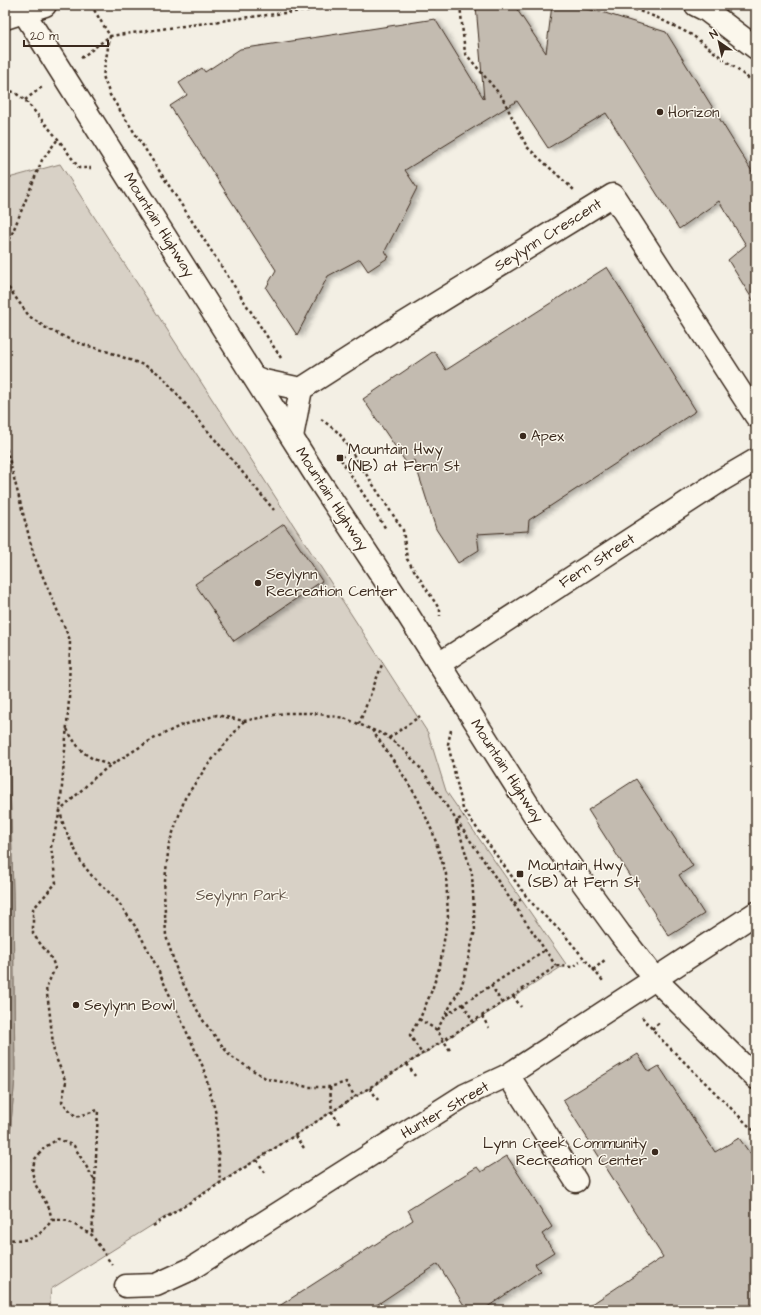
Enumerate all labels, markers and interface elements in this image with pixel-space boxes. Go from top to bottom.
scale bar [24,22,108,48]
north arrow [699,22,739,62]
text: N [707,26,721,42]
text: 20 m [30,28,59,45]
place label: Horizon [668,102,720,123]
marker: Horizon [655,107,665,117]
street label: Mountain Highway [117,169,200,282]
street label: Seylynn Crescent [490,193,606,277]
place label: Apex [531,426,565,447]
marker: Apex [518,431,528,441]
place label: Mountain Hwy (NB) at Fern St [348,439,460,477]
street label: Mountain Highway [290,443,373,556]
marker: Mountain Hwy (NB) at Fern St [335,453,345,463]
street label: Fern Street [555,529,639,593]
place label: Seylynn Recreation Center [266,564,397,602]
marker: Seylynn Recreation Center [253,578,263,588]
street label: Mountain Highway [465,715,548,828]
place label: Mountain Hwy (SB) at Fern St [528,855,640,893]
marker: Mountain Hwy (SB) at Fern St [515,869,525,879]
park label: Seylynn Park [196,885,288,907]
place label: Seylynn Bowl [84,995,175,1017]
marker: Seylynn Bowl [71,1000,81,1010]
street label: Hunter Street [397,1076,493,1144]
place label: Lynn Creek Community Recreation Center [483,1133,647,1171]
marker: Lynn Creek Community Recreation Center [650,1147,660,1157]

